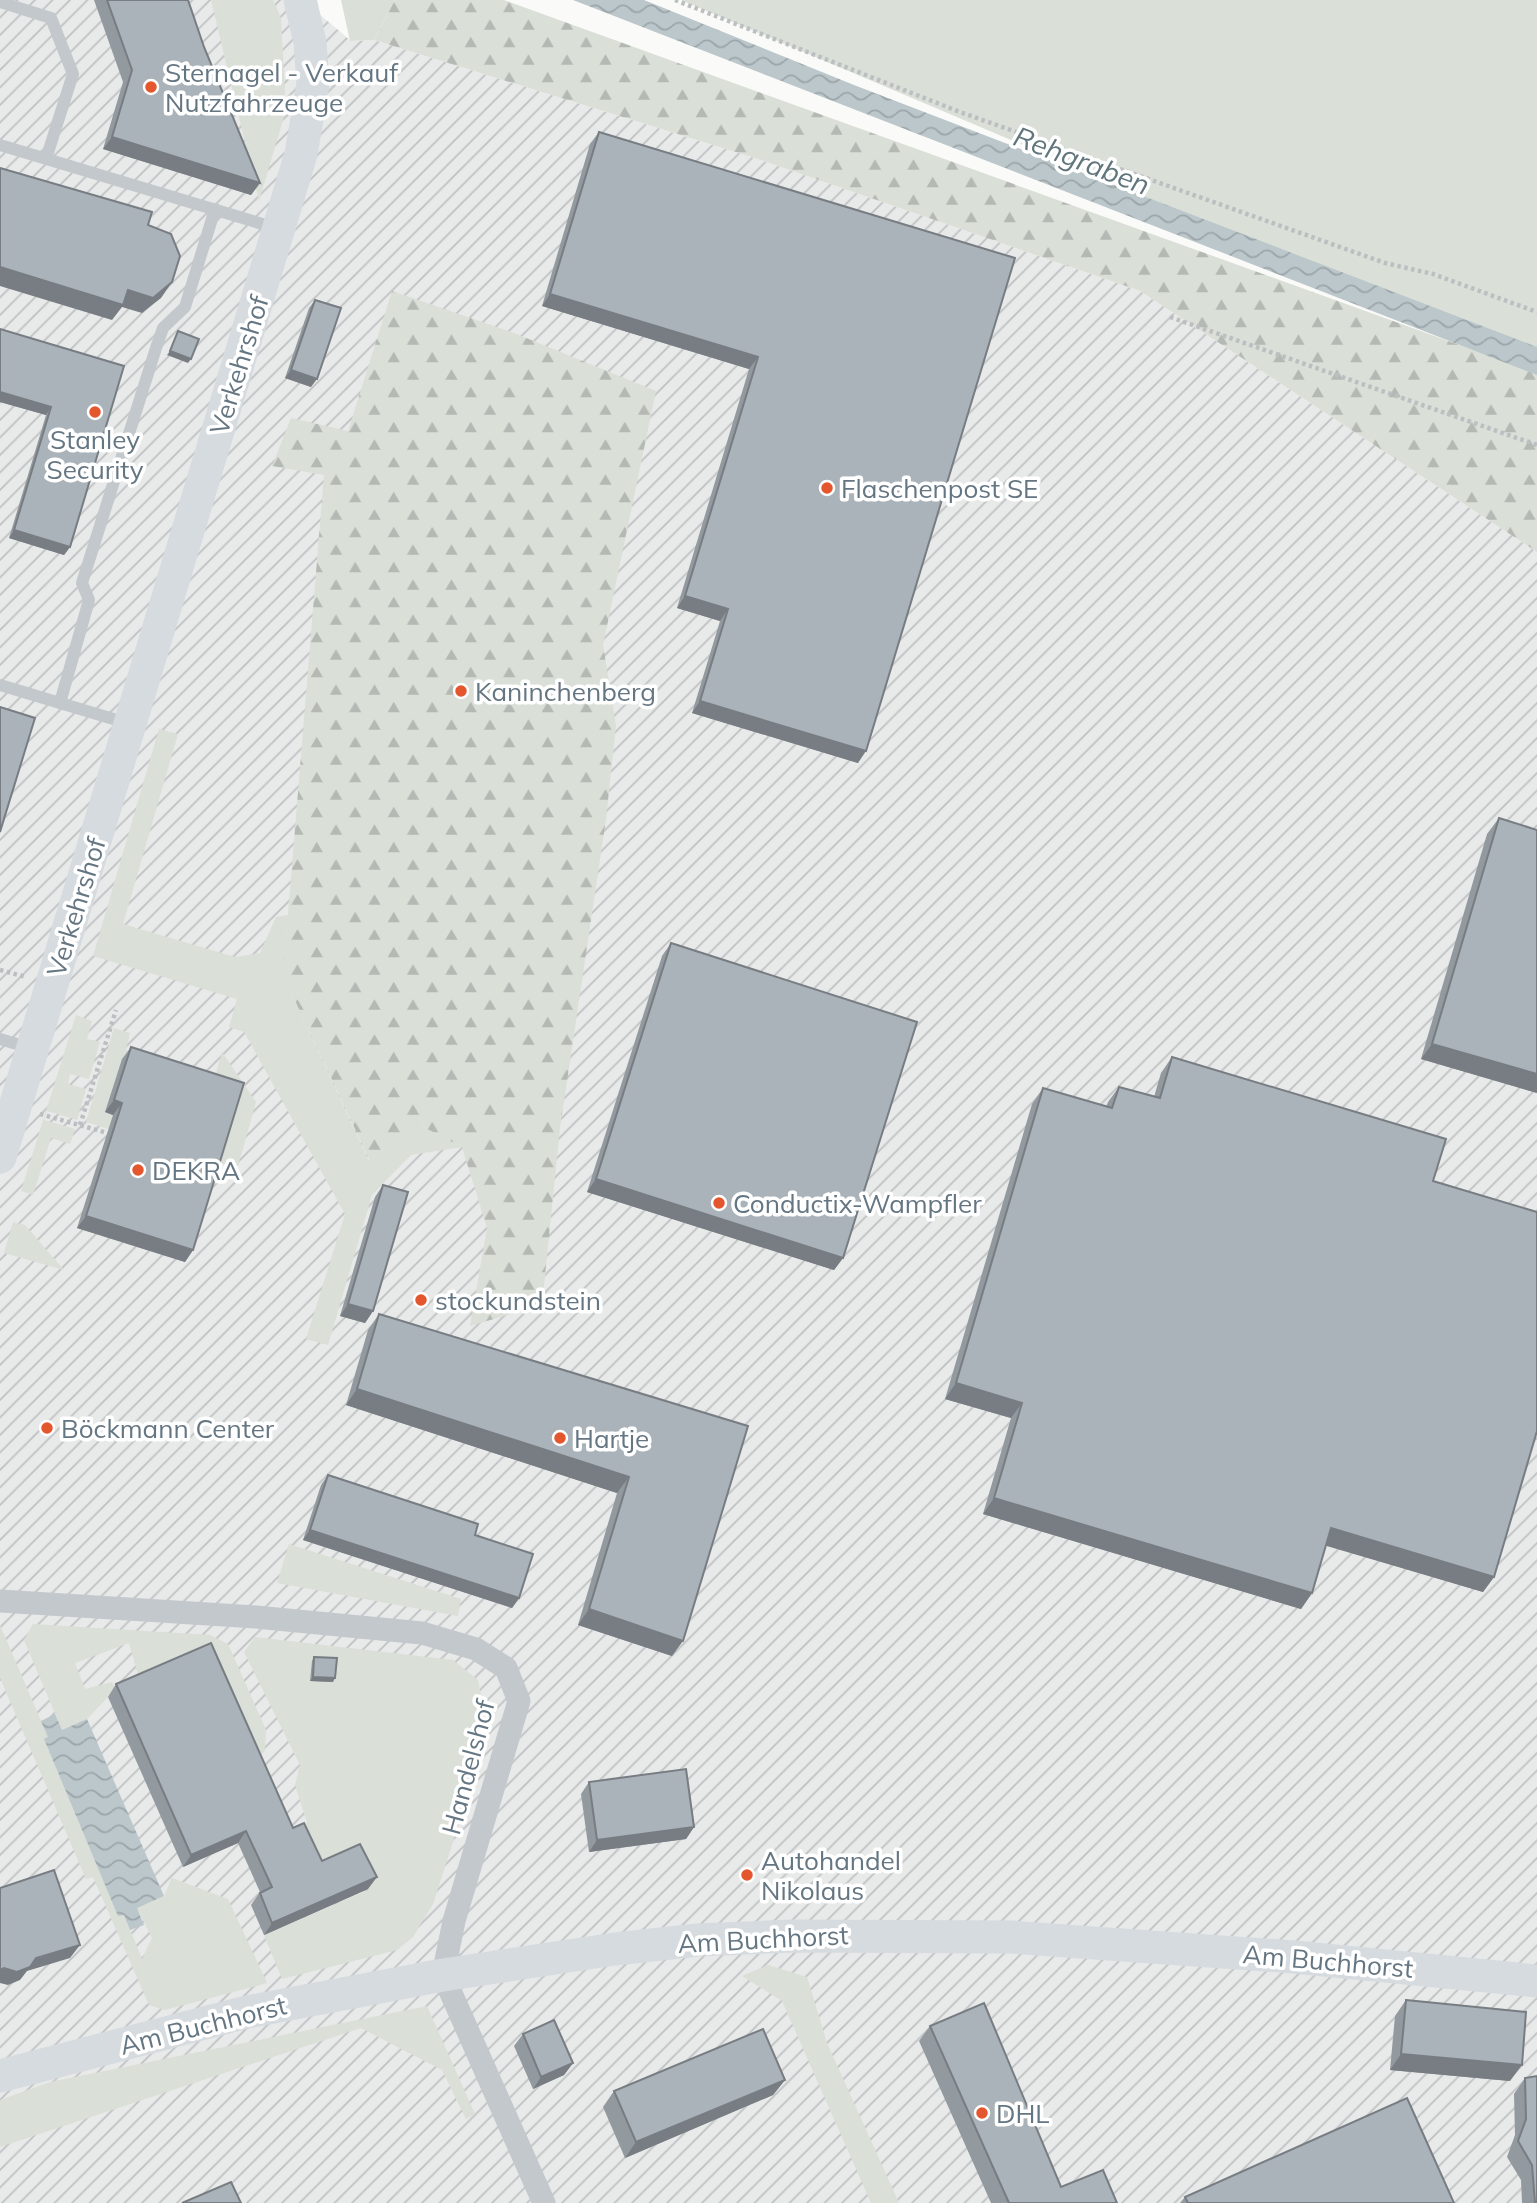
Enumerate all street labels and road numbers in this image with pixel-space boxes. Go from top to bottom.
street label: Verkehrshof [202,290,276,438]
street label: Verkehrshof [39,832,113,980]
street label: Handelshof [434,1695,502,1838]
street label: Am Buchhorst [677,1918,849,1960]
street label: Am Buchhorst [1241,1937,1415,1985]
street label: Am Buchhorst [116,1988,290,2062]

